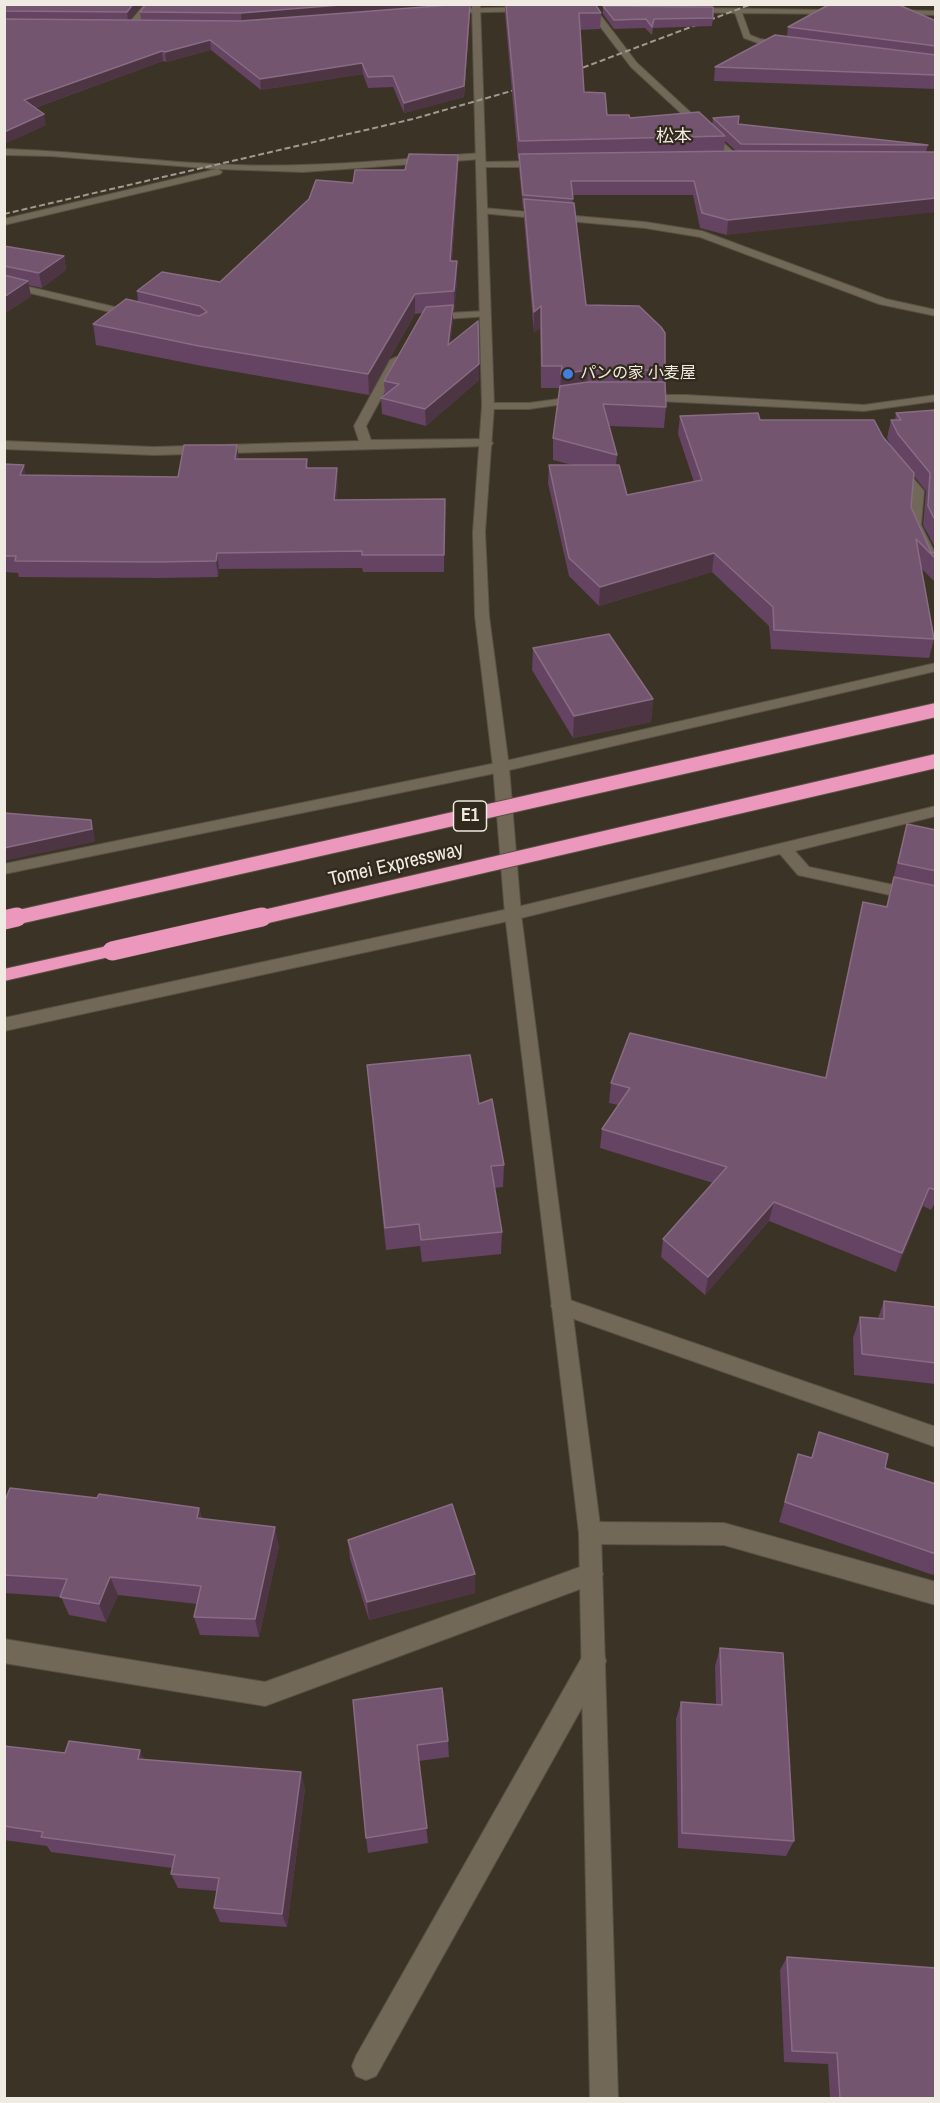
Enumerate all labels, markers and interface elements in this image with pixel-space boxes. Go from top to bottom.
district label: 松本 [656,126,692,148]
place label: パンの家 小麦屋 [580,364,696,384]
marker: パンの家 小麦屋 [561,367,575,381]
road number: E1 [454,801,486,831]
street label: Tomei Expressway [326,838,466,892]

